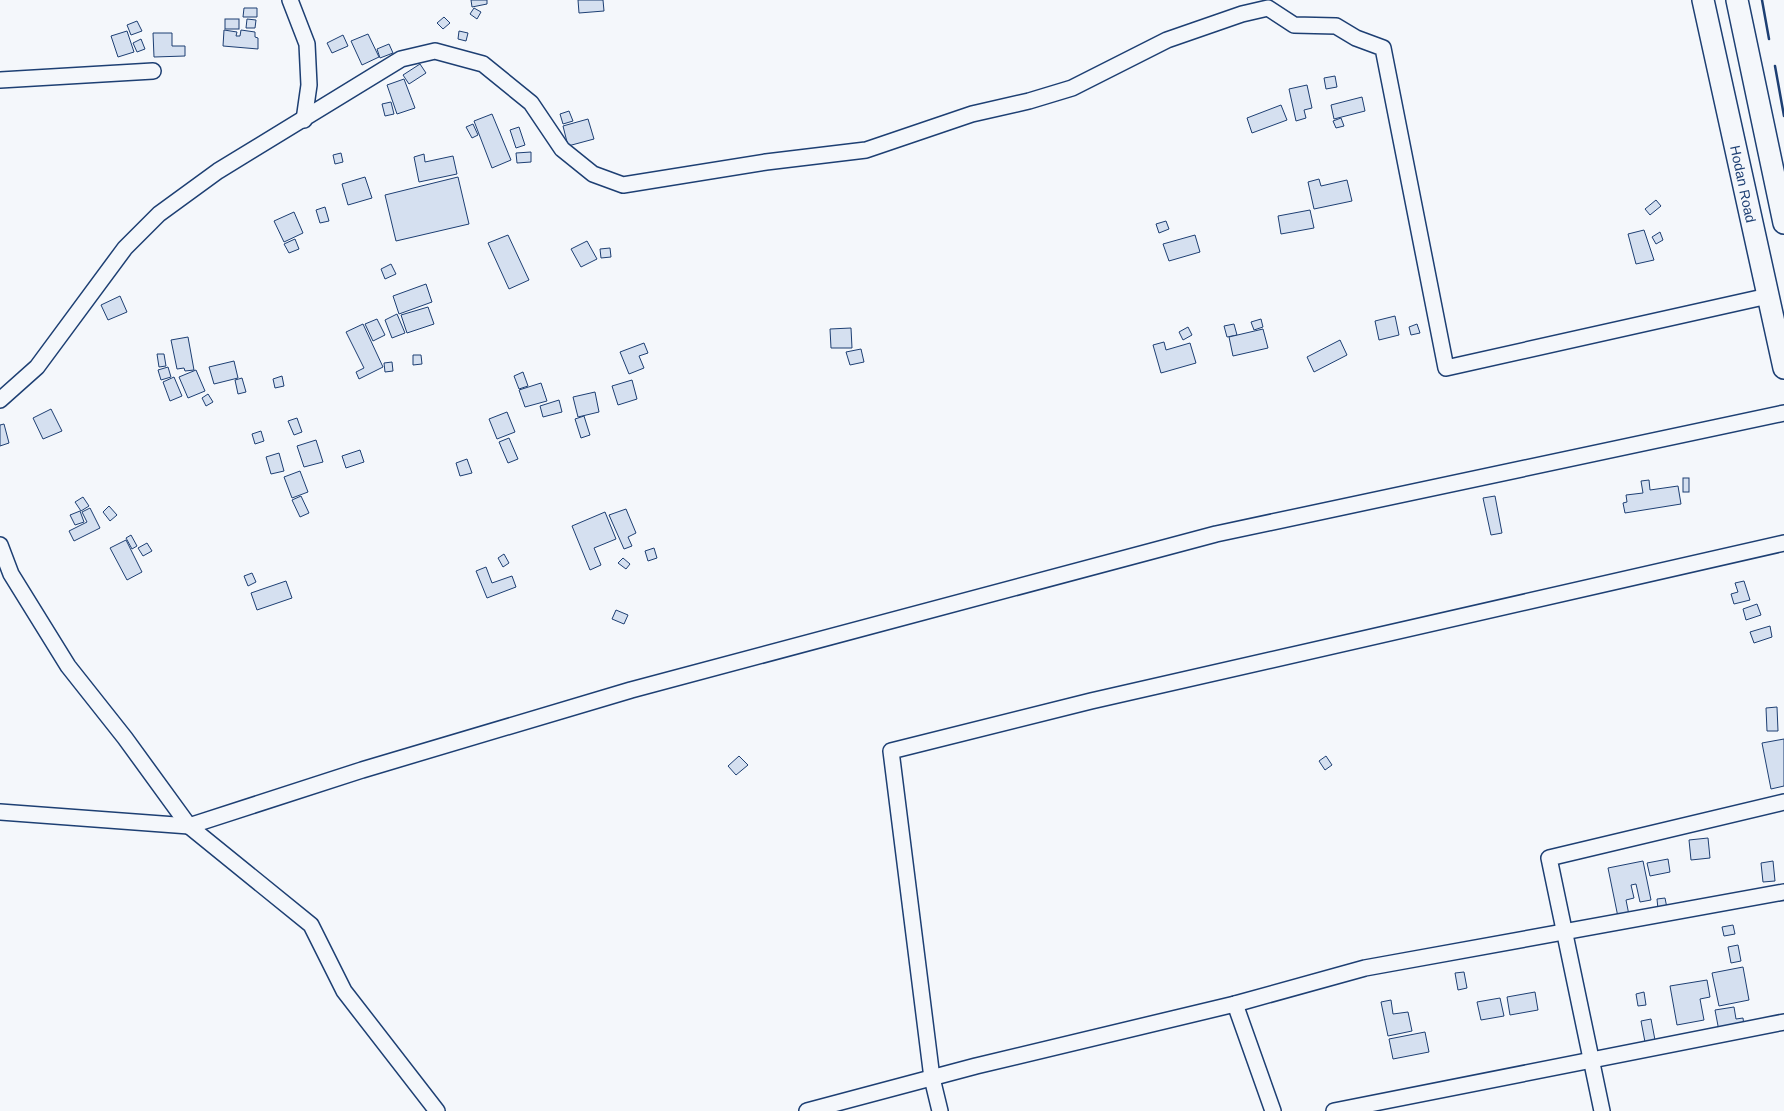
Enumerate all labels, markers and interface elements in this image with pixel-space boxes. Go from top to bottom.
street label: Hodan Road [1727,144,1759,224]

